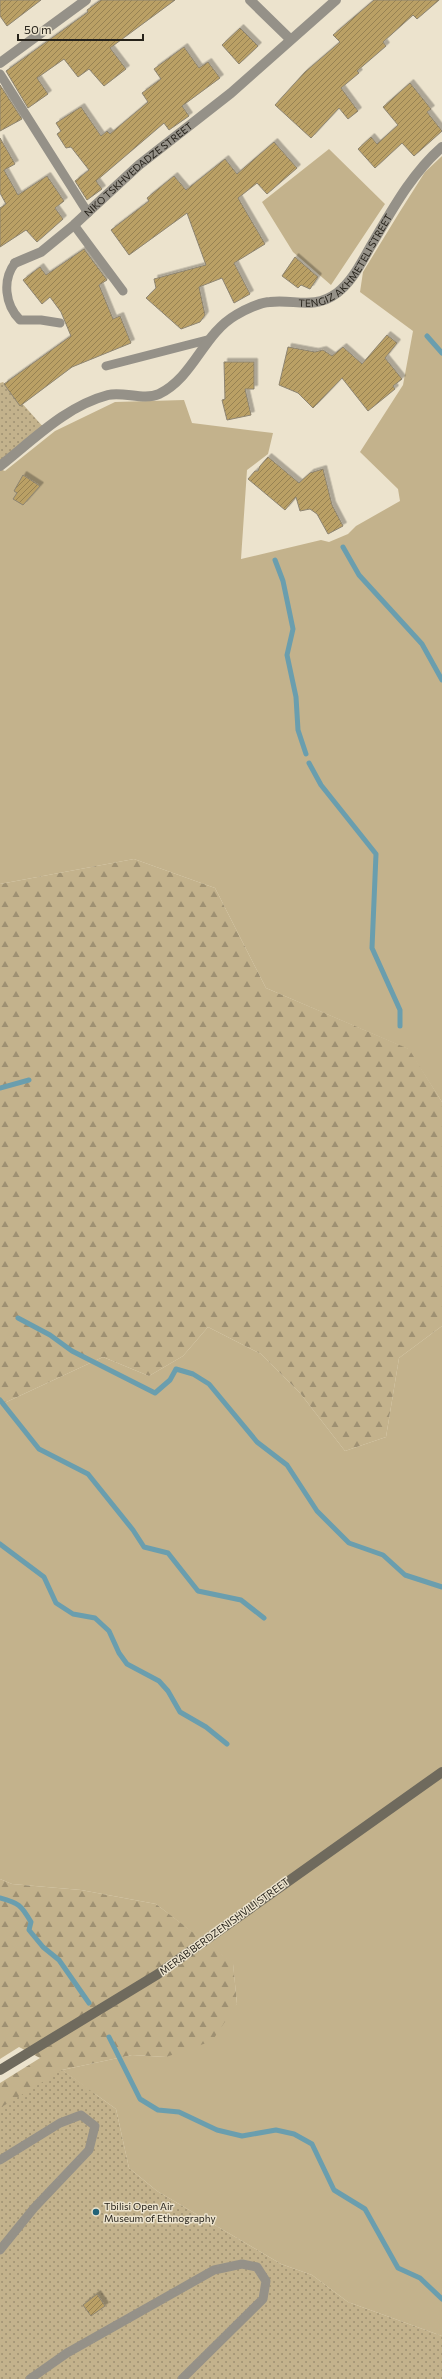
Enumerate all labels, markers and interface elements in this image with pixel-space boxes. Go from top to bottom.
scale bar [18,16,143,42]
text: 50 m [24,22,52,36]
street label: NIKO TSKHVEDADZE STREET [81,119,195,219]
street label: TENGIZ AKHMETELI STREET [298,211,395,309]
street label: MERAB BERDZENISHVILI STREET [157,1875,292,1977]
place label: Tbilisi Open Air Museum of Ethnography [104,2200,216,2224]
marker: Tbilisi Open Air Museum of Ethnography [91,2207,101,2217]

